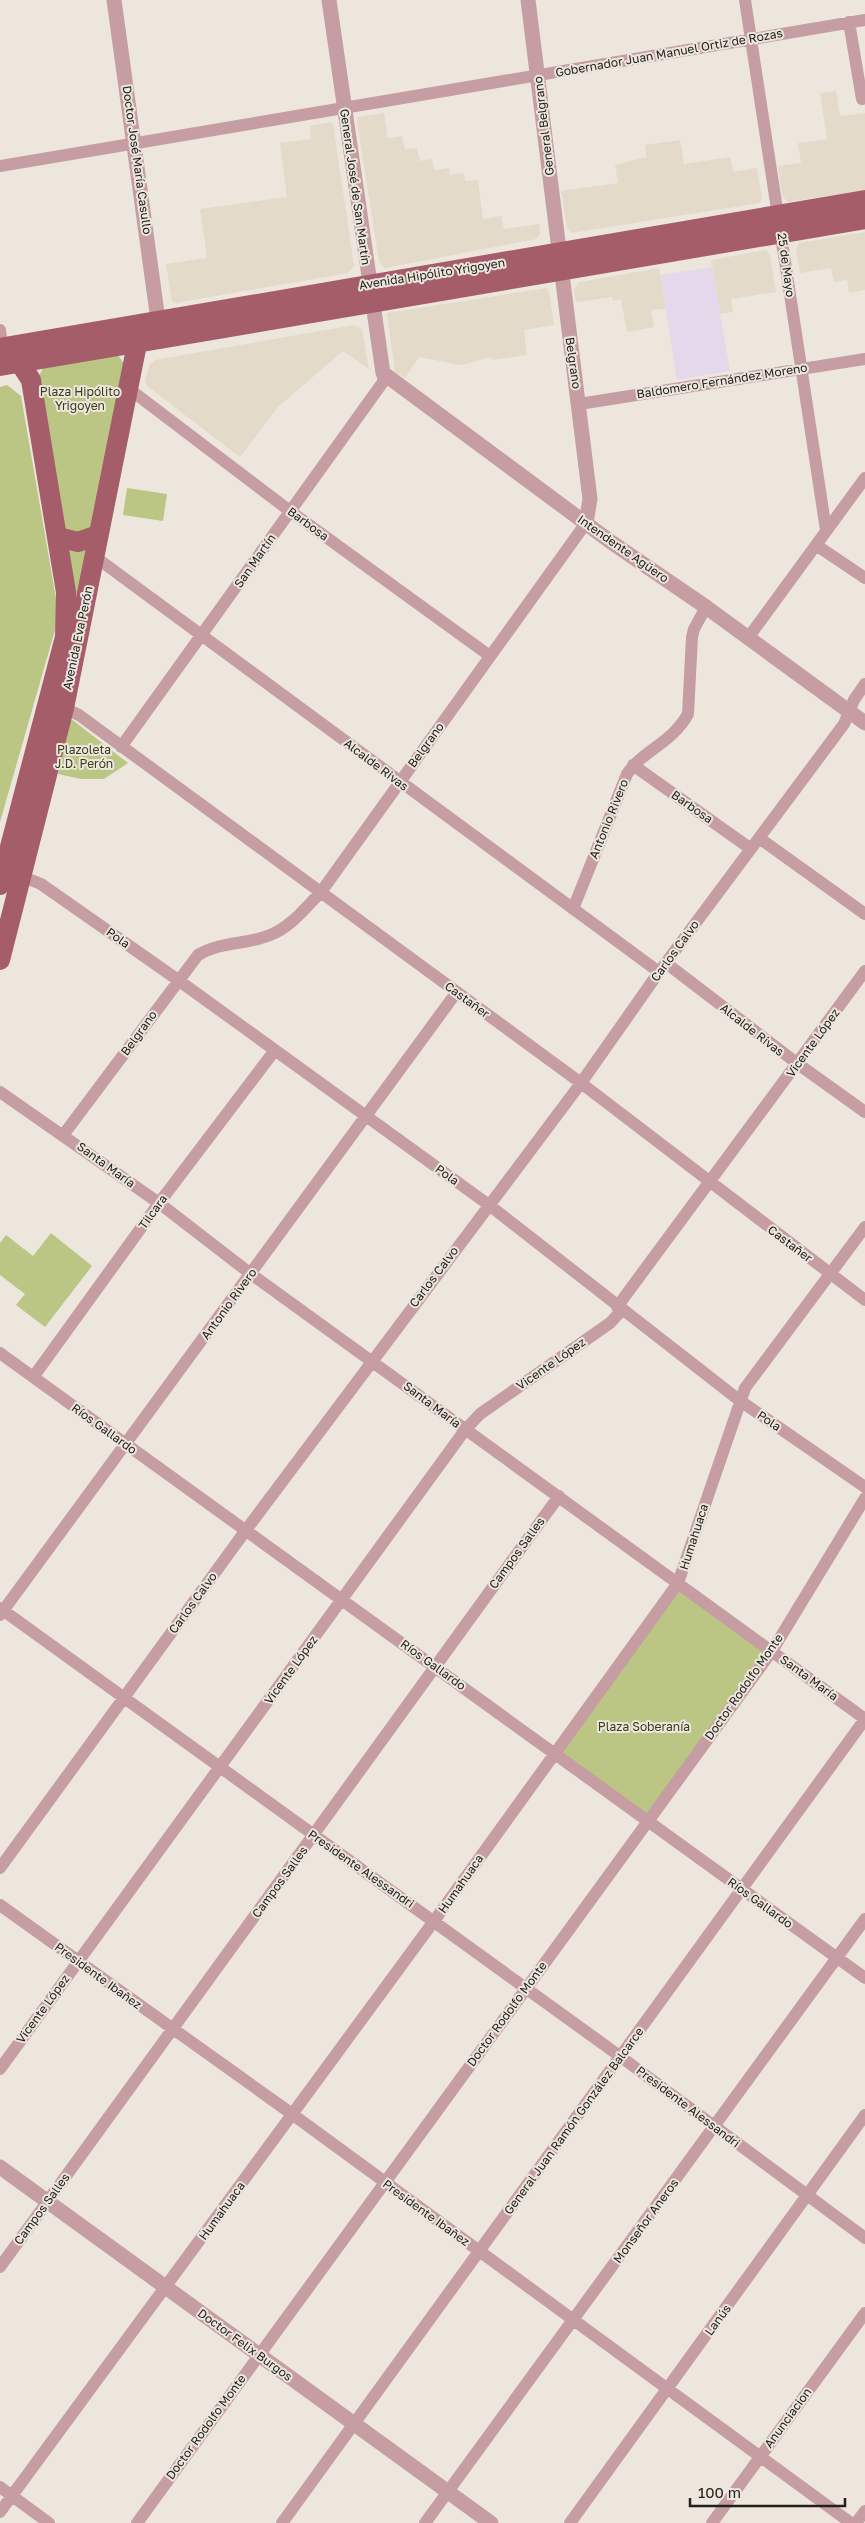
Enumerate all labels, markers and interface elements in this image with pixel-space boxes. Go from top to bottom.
street label: Gobernador Juan Manuel Ortiz de Rozas [554,25,784,80]
street label: General Belgrano [530,76,557,177]
street label: Doctor José María Casullo [120,85,155,235]
street label: General José de San Martín [337,108,374,266]
street label: 25 de Mayo [775,232,798,298]
street label: Avenida Hipólito Yrigoyen [358,255,506,292]
street label: Belgrano [562,336,585,390]
street label: Baldomero Fernández Moreno [635,360,808,401]
park label: Plaza Hipólito Yrigoyen [40,384,120,413]
street label: Barbosa [285,504,332,544]
street label: Intendente Agüero [575,512,672,586]
street label: San Martín [231,531,279,591]
street label: Avenida Eva Perón [59,585,96,691]
street label: Belgrano [404,719,447,770]
street label: Alcalde Rivas [341,736,411,794]
park label: Plazoleta J.D. Perón [55,742,113,771]
street label: Antonio Rivero [586,777,631,861]
street label: Barbosa [669,787,716,826]
street label: Carlos Calvo [647,917,702,984]
street label: Pola [104,924,133,951]
street label: Castañer [442,978,493,1021]
street label: Alcalde Rivas [717,1000,787,1059]
street label: Vicente López [783,1005,843,1080]
street label: Belgrano [117,1007,160,1058]
street label: Santa María [74,1139,138,1191]
street label: Pola [433,1161,462,1188]
street label: Tilcara [135,1192,170,1232]
street label: Castañer [765,1222,816,1265]
street label: Carlos Calvo [406,1243,461,1310]
street label: Antonio Rivero [198,1265,260,1342]
street label: Vicente López [513,1334,588,1393]
street label: Santa María [401,1378,464,1431]
street label: Ríos Gallardo [69,1400,140,1457]
street label: Pola [754,1407,784,1434]
street label: Humahuaca [676,1502,711,1572]
street label: Campos Salles [486,1514,548,1591]
street label: Carlos Calvo [165,1569,220,1636]
street label: Doctor Rodolfo Monte [701,1631,786,1743]
street label: Vicente López [261,1632,321,1707]
street label: Ríos Gallardo [398,1636,469,1693]
street label: Santa María [777,1652,841,1704]
park label: Plaza Soberanía [598,1719,690,1734]
street label: Presidente Alessandri [305,1826,417,1911]
street label: Campos Salles [249,1843,311,1920]
street label: Humahuaca [435,1851,486,1916]
street label: Ríos Gallardo [725,1874,796,1931]
street label: Presidente Ibañez [52,1939,145,2012]
street label: Doctor Rodolfo Monte [463,1958,550,2069]
street label: Vicente López [13,1971,73,2046]
street label: General Juan Ramón González Balcarce [501,2024,647,2217]
street label: Presidente Alessandri [633,2063,743,2150]
street label: Campos Salles [11,2170,73,2247]
street label: Monseñor Aneros [610,2175,681,2266]
street label: Presidente Ibañez [380,2176,473,2249]
street label: Humahuaca [195,2179,248,2243]
street label: Lanús [701,2301,734,2338]
street label: Doctor Felix Burgos [195,2305,296,2384]
street label: Doctor Rodolfo Monte [162,2371,249,2482]
street label: Anunciacion [761,2385,815,2451]
scale bar [690,2476,845,2508]
text: 100 m [698,2483,741,2501]

